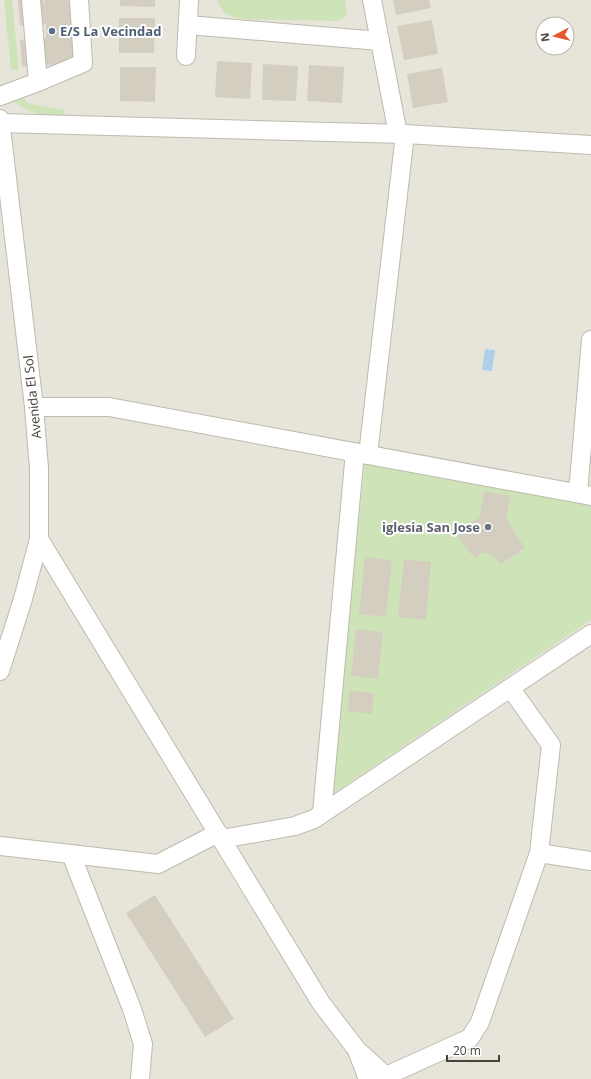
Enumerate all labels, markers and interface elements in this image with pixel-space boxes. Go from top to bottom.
north arrow [535,16,575,56]
place label: E/S La Vecindad [60,22,161,40]
marker: E/S La Vecindad [47,26,57,36]
text: N [537,32,553,43]
street label: Avenida El Sol [19,354,45,440]
place label: iglesia San Jose [382,518,480,536]
marker: iglesia San Jose [483,522,493,532]
scale bar [447,1037,499,1063]
text: 20 m [453,1042,481,1059]

